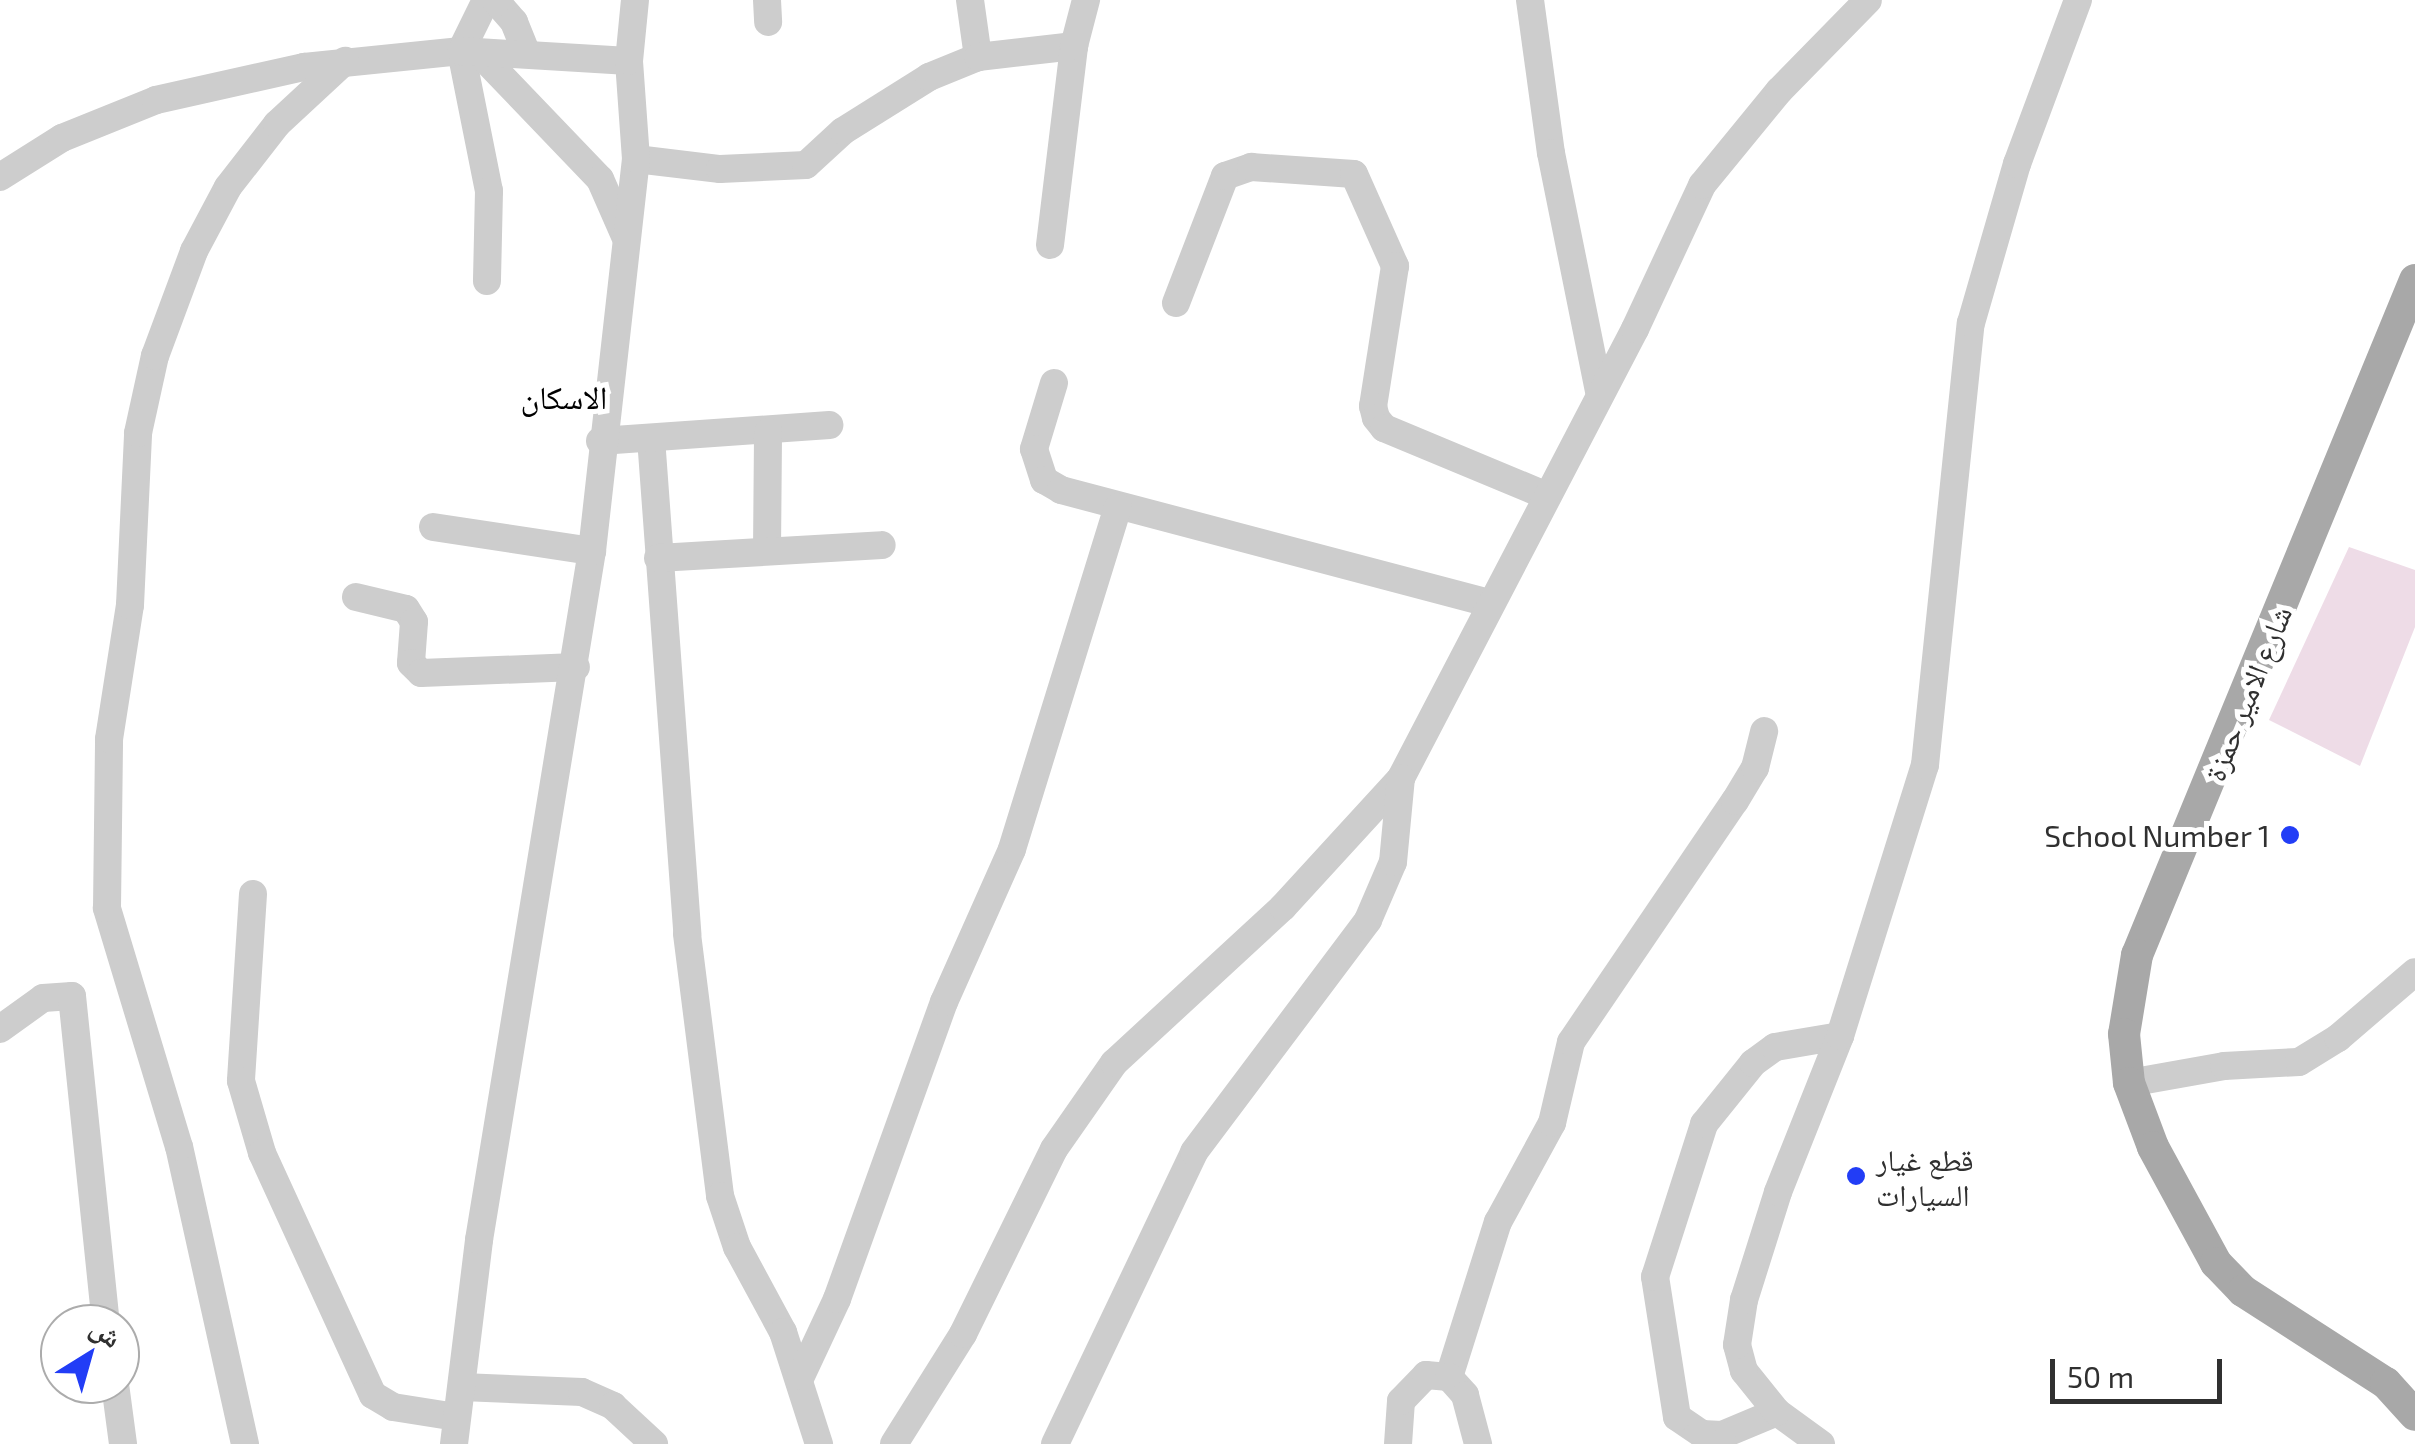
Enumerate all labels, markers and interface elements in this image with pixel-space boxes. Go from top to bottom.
district label: الاسكان [521,377,607,415]
street label: شارع الامير حمزة [2196,600,2298,786]
place label: School Number 1 [2043,817,2270,853]
marker: School Number 1 [2279,824,2301,846]
place label: قطع غيار السيارات [1876,1141,1974,1212]
marker: قطع غيار السيارات [1845,1165,1867,1187]
north arrow [40,1304,140,1404]
text: ش [85,1309,129,1354]
scale bar [2055,1339,2228,1401]
text: 50 m [2067,1358,2134,1394]

